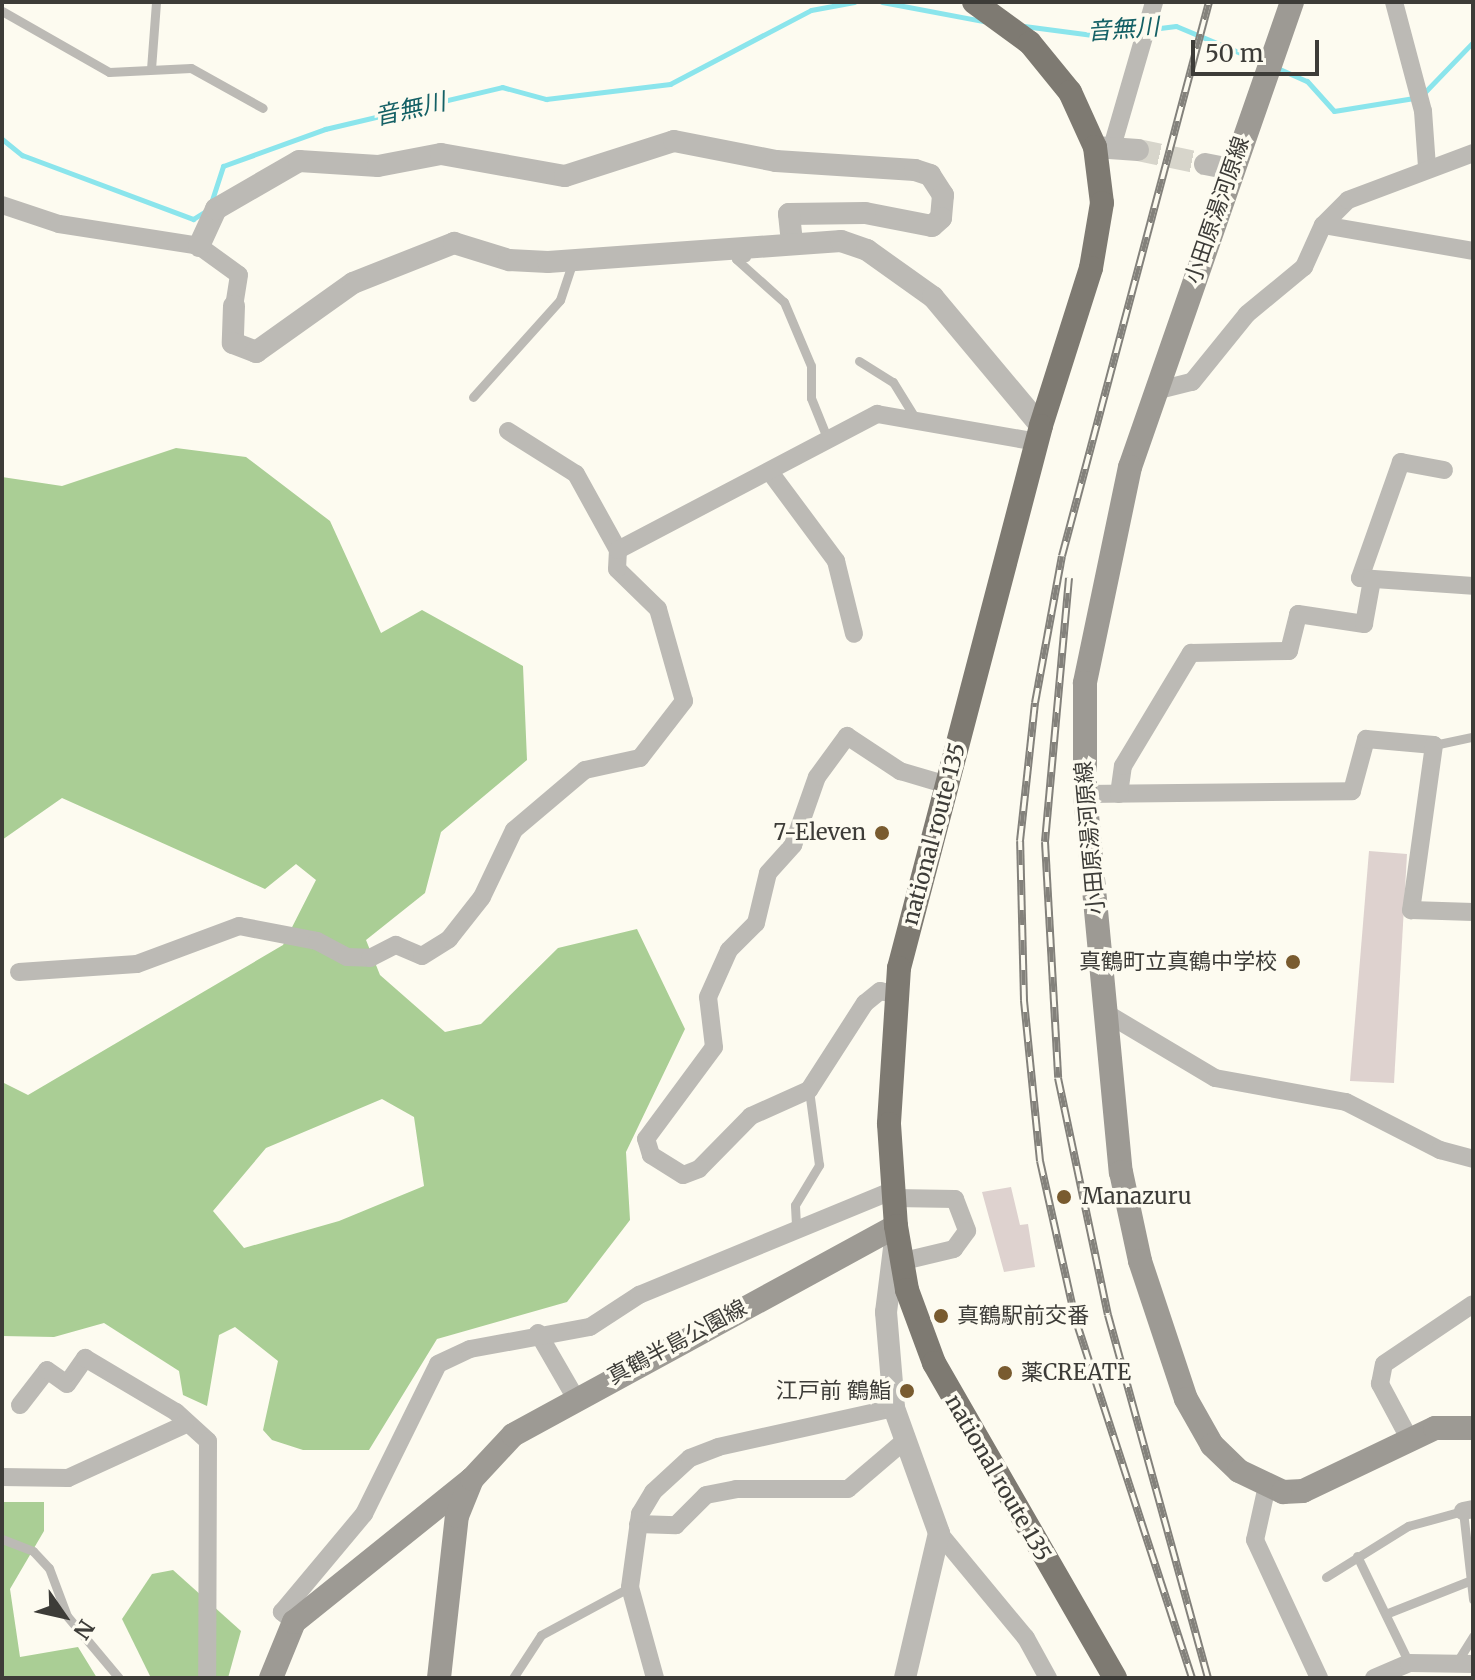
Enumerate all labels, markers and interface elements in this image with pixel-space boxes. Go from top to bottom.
water label: 音無川 [1086,12,1160,46]
scale bar [1195,24,1323,74]
text: 50 m [1205,38,1264,69]
water label: 音無川 [372,87,448,131]
street label: 小田原湯河原線 [1179,133,1255,287]
street label: national route 135 [897,740,971,928]
street label: 小田原湯河原線 [1070,760,1110,916]
place label: 7-Eleven [774,820,866,846]
marker: 7-Eleven [873,824,891,842]
place label: 真鶴町立真鶴中学校 [1079,949,1277,975]
marker: 真鶴町立真鶴中学校 [1284,953,1302,971]
place label: Manazuru [1082,1184,1191,1210]
marker: Manazuru [1053,1186,1075,1208]
street label: 真鶴半島公園線 [603,1294,751,1390]
place label: 真鶴駅前交番 [957,1303,1089,1329]
marker: 真鶴駅前交番 [932,1307,950,1325]
place label: 薬CREATE [1021,1360,1131,1386]
marker: 薬CREATE [996,1364,1014,1382]
place label: 江戸前 鶴鮨 [776,1378,891,1404]
marker: 江戸前 鶴鮨 [898,1382,916,1400]
street label: national route 135 [940,1390,1056,1566]
north arrow [24,1576,104,1656]
text: N [67,1614,100,1644]

